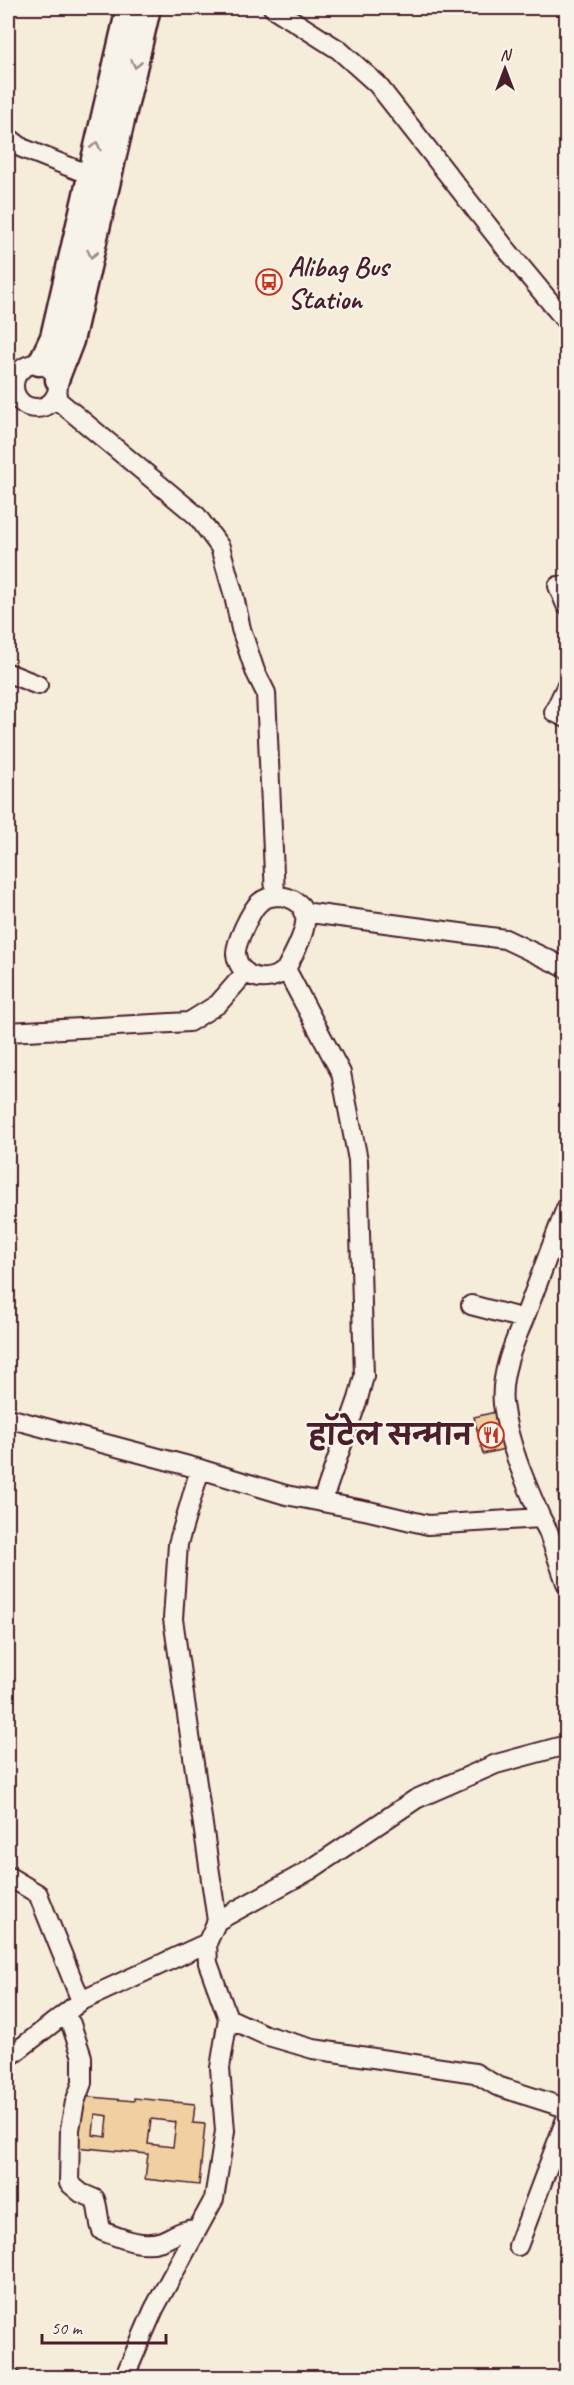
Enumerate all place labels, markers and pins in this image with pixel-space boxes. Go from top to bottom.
place label: Alibag Bus Station [288,249,392,316]
bus stop icon: Alibag Bus Station [254,267,284,297]
place label: हॉटेल सन्मान [305,1412,475,1453]
restaurant icon: हॉटेल सन्मान [476,1420,506,1450]

